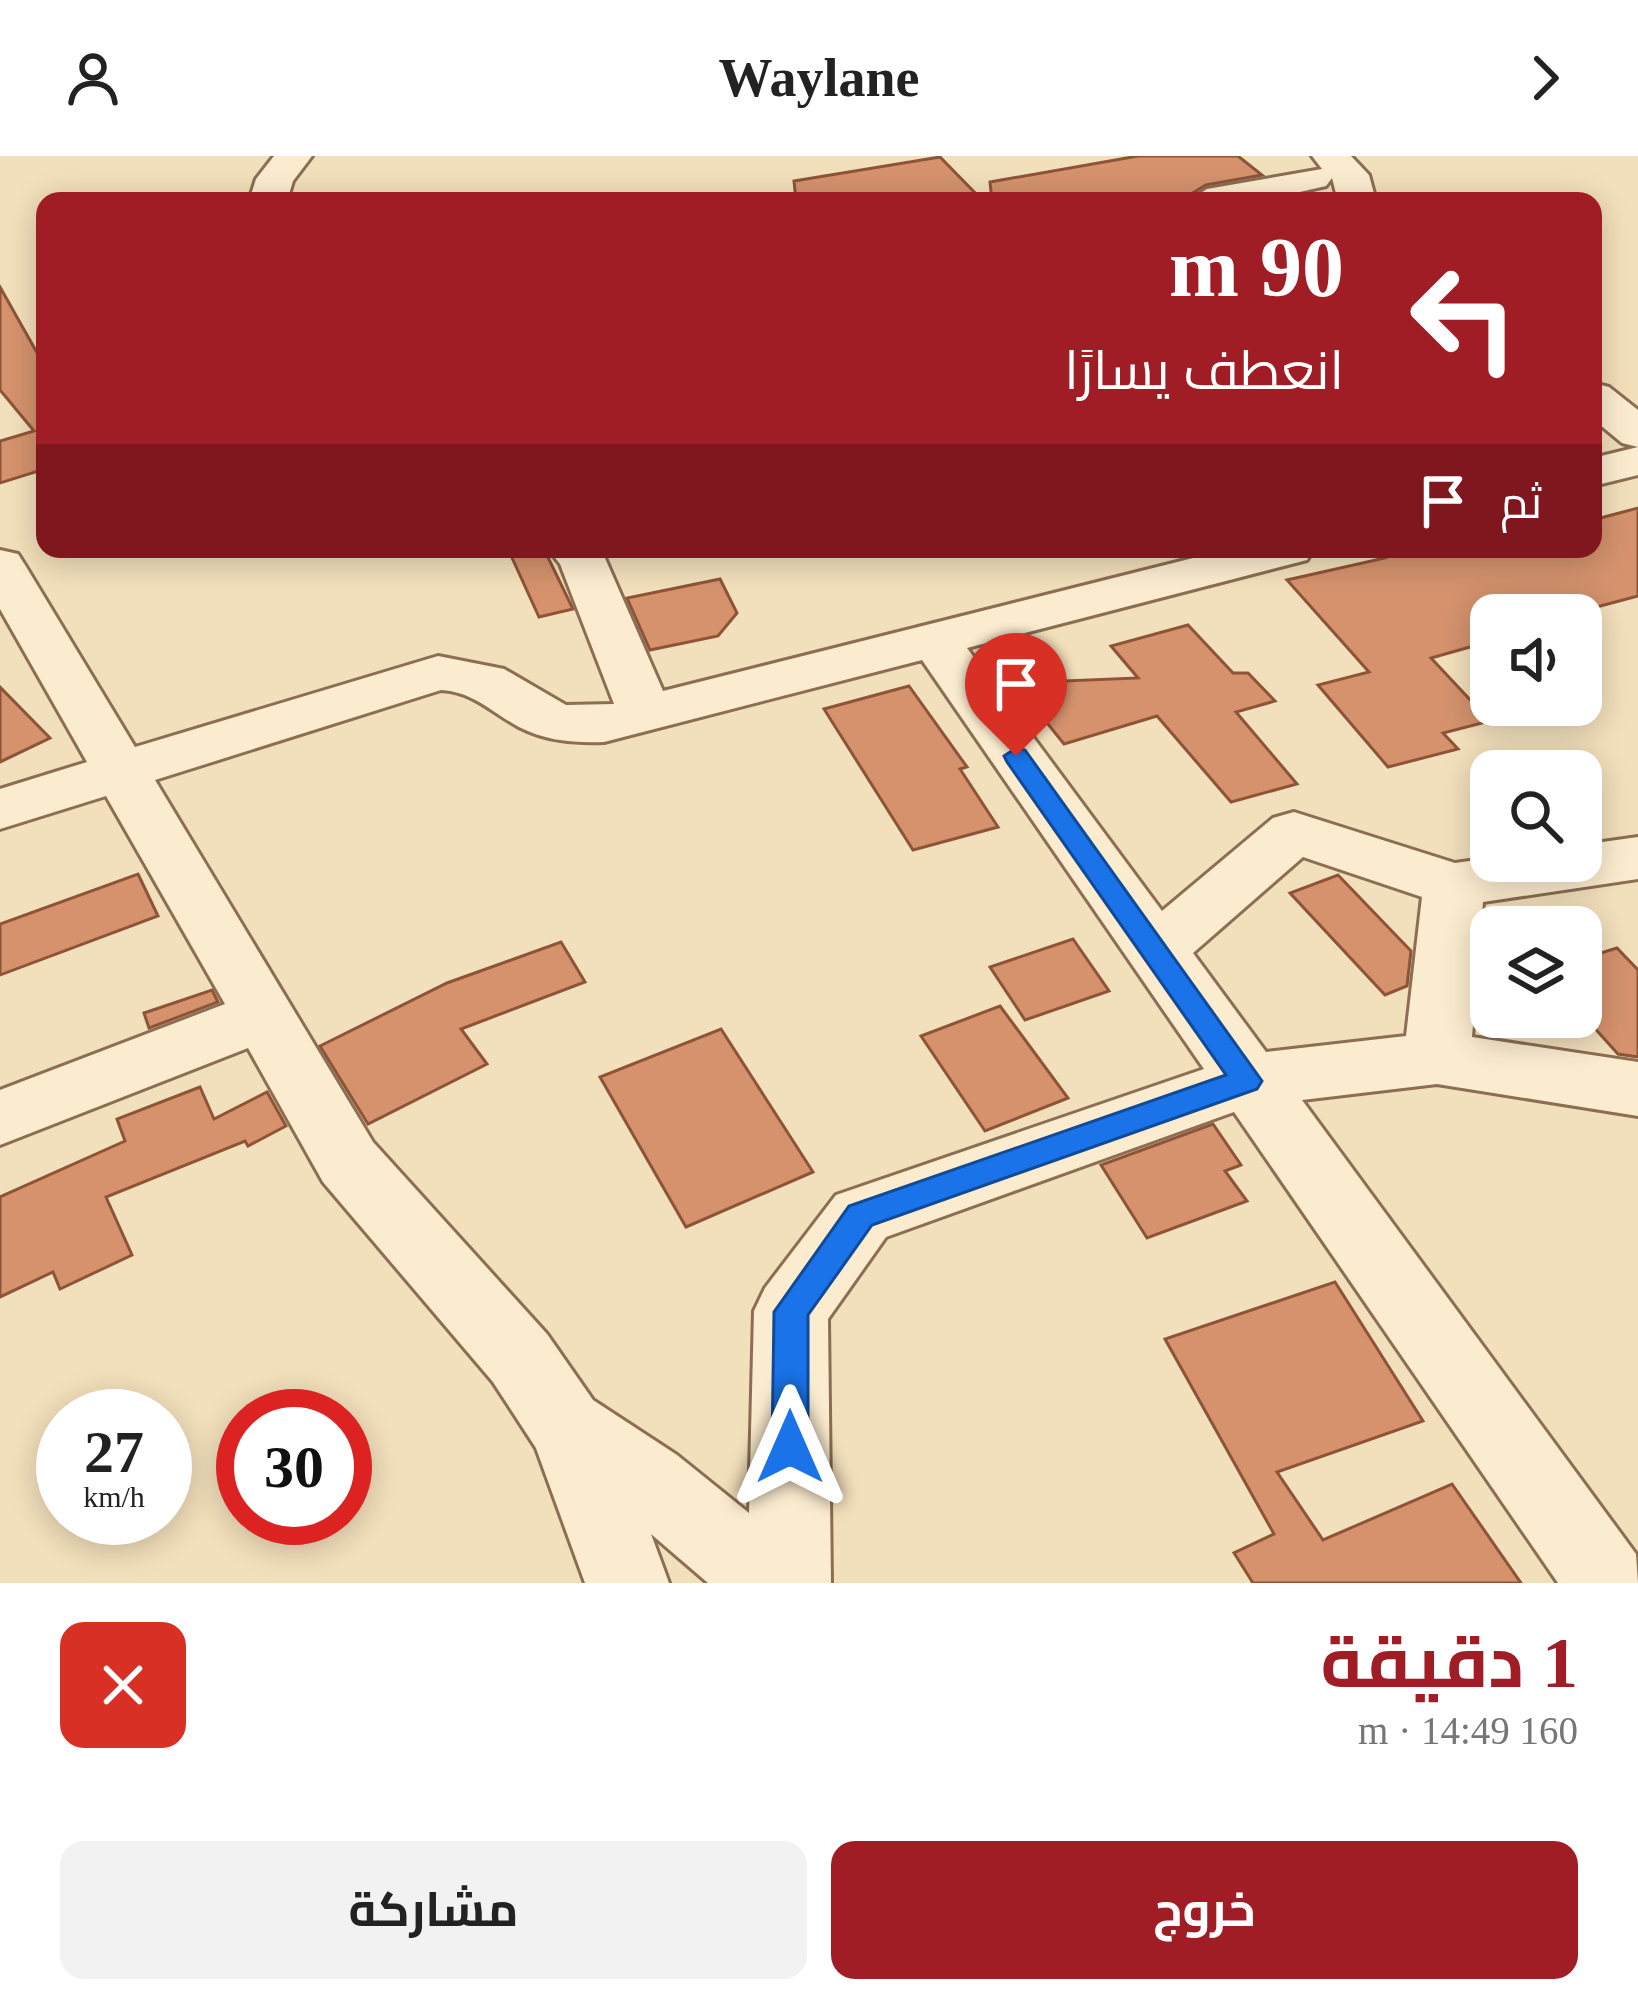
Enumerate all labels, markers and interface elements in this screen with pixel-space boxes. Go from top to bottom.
icon: person [60,45,126,111]
icon: forward [1512,45,1578,111]
text: Waylane [718,48,920,108]
text: 90 m [1169,221,1344,314]
icon: left [1386,240,1542,396]
text: انعطف يسارًا [1064,341,1344,401]
icon: arrive [1410,468,1476,534]
text: ثم [1500,478,1542,528]
map controls [1470,594,1602,1038]
button: sound [1470,594,1602,726]
pin [965,633,1067,756]
icon: arrive [983,651,1049,717]
button: search [1470,750,1602,882]
button: layers [1470,906,1602,1038]
position arrow [727,1384,853,1510]
speed limit sign: 30 [216,1389,372,1545]
text: 27 [84,1419,144,1485]
text: km/h [83,1480,145,1513]
button: close [60,1622,186,1748]
text: 1 دقيقة [1320,1623,1578,1703]
text: 160 m · 14:49 [1358,1709,1578,1752]
button: مشاركة [60,1841,807,1979]
button: خروج [831,1841,1578,1979]

